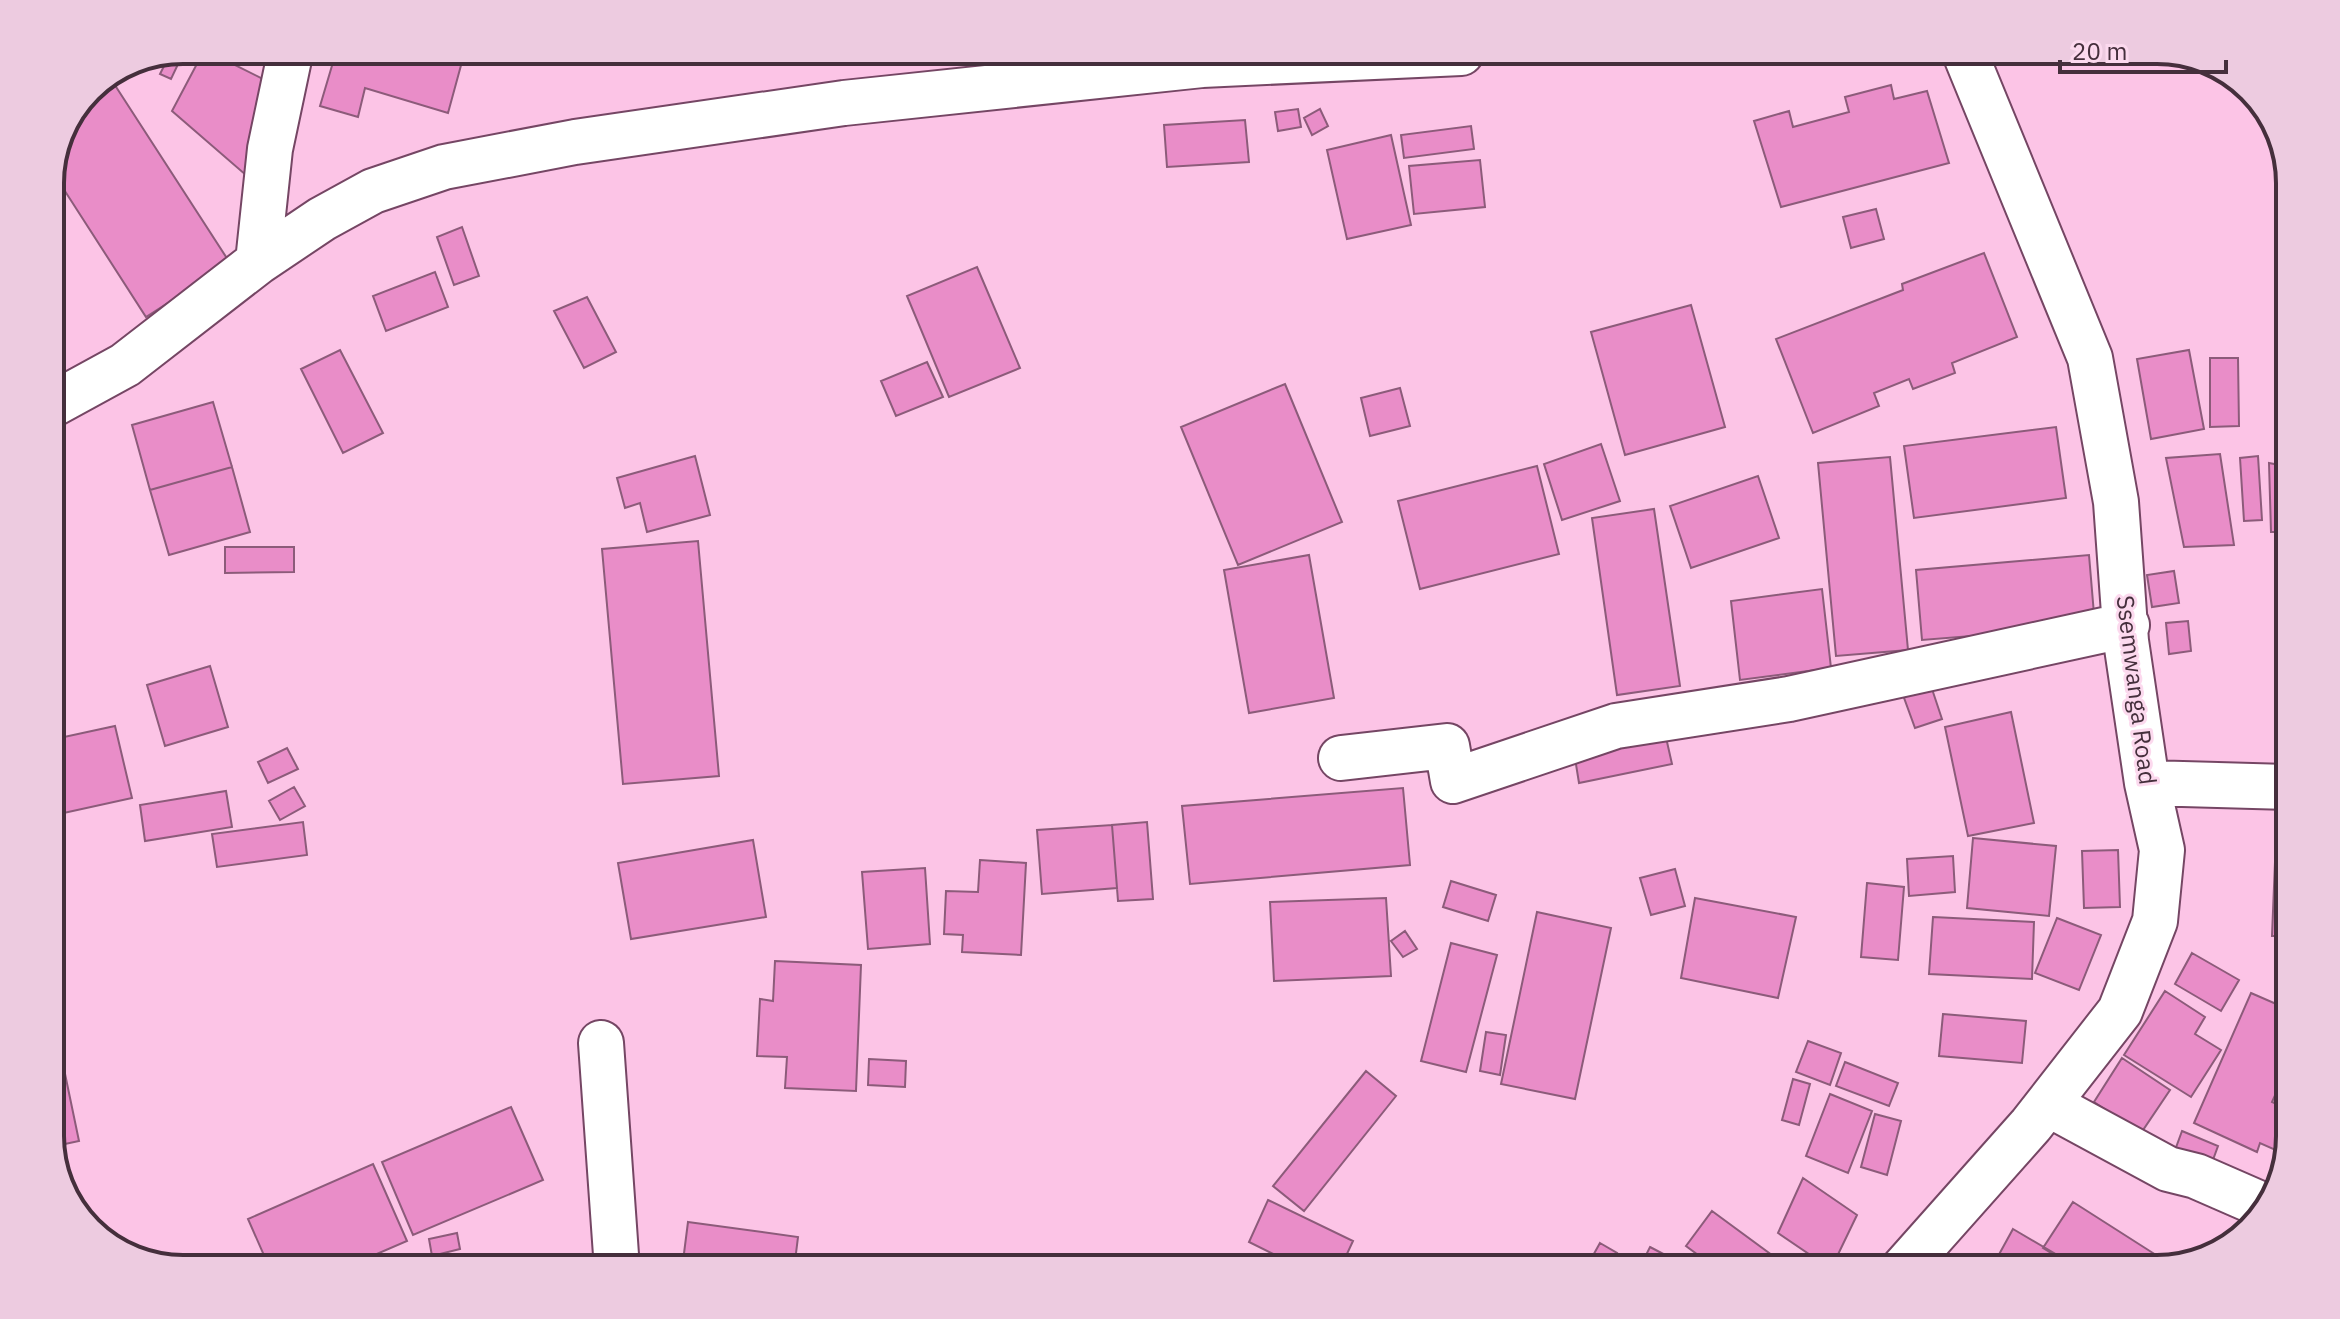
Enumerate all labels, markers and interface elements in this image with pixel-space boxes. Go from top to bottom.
scale bar [2060,24,2226,74]
text: 20 m [2072,35,2127,67]
street label: Ssemwanga Road [2109,593,2164,786]

